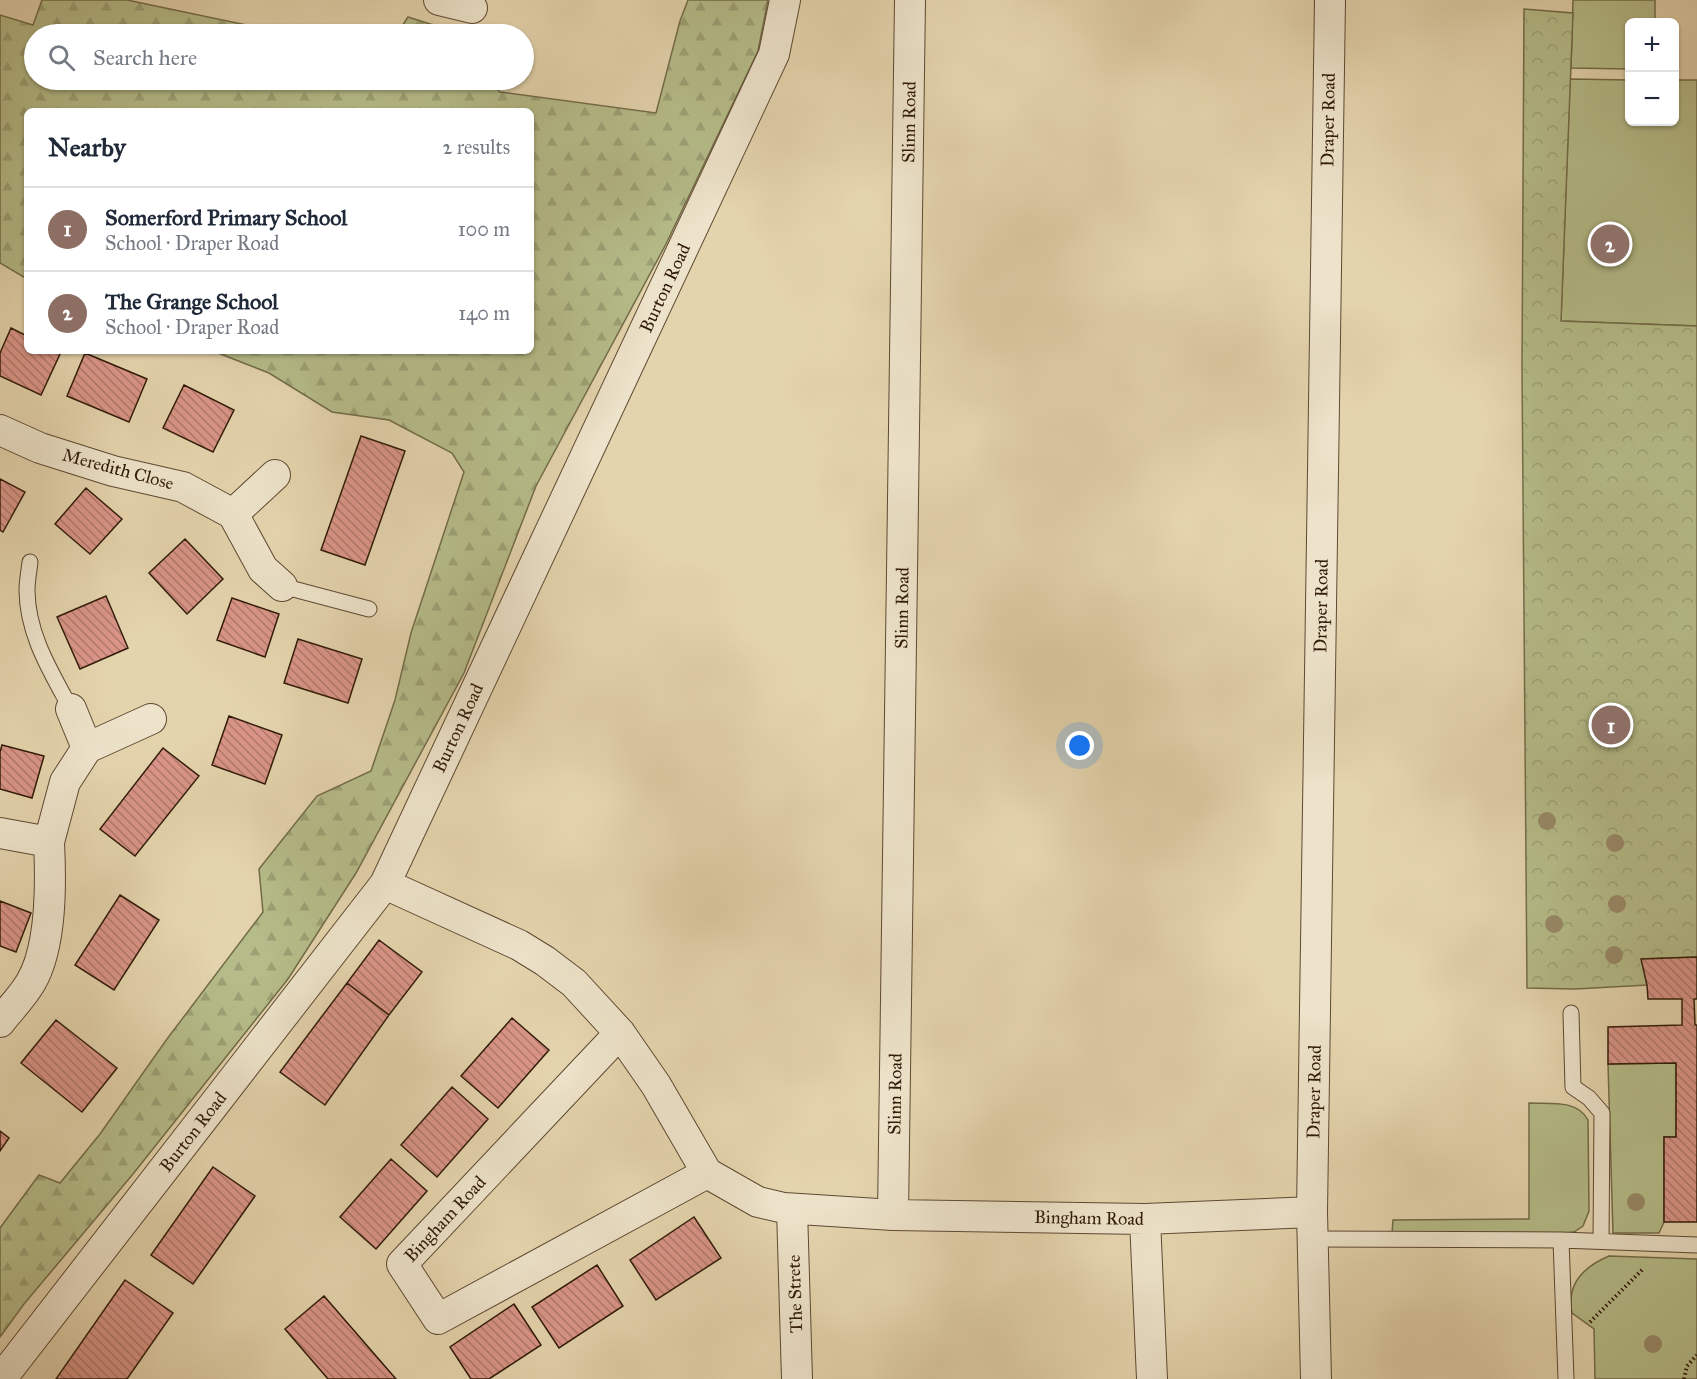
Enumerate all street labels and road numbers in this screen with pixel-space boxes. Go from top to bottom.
street label: Draper Road [1316,73,1340,167]
street label: Slinn Road [897,81,921,163]
street label: Burton Road [635,240,695,336]
street label: Meredith Close [60,444,176,494]
street label: Draper Road [1309,559,1333,653]
street label: Slinn Road [890,567,914,649]
street label: Burton Road [428,680,488,776]
street label: Draper Road [1302,1045,1326,1139]
street label: Slinn Road [883,1053,907,1135]
street label: Burton Road [155,1087,231,1177]
street label: Bingham Road [399,1171,491,1267]
street label: Bingham Road [1034,1206,1144,1231]
street label: The Strete [783,1254,807,1334]

